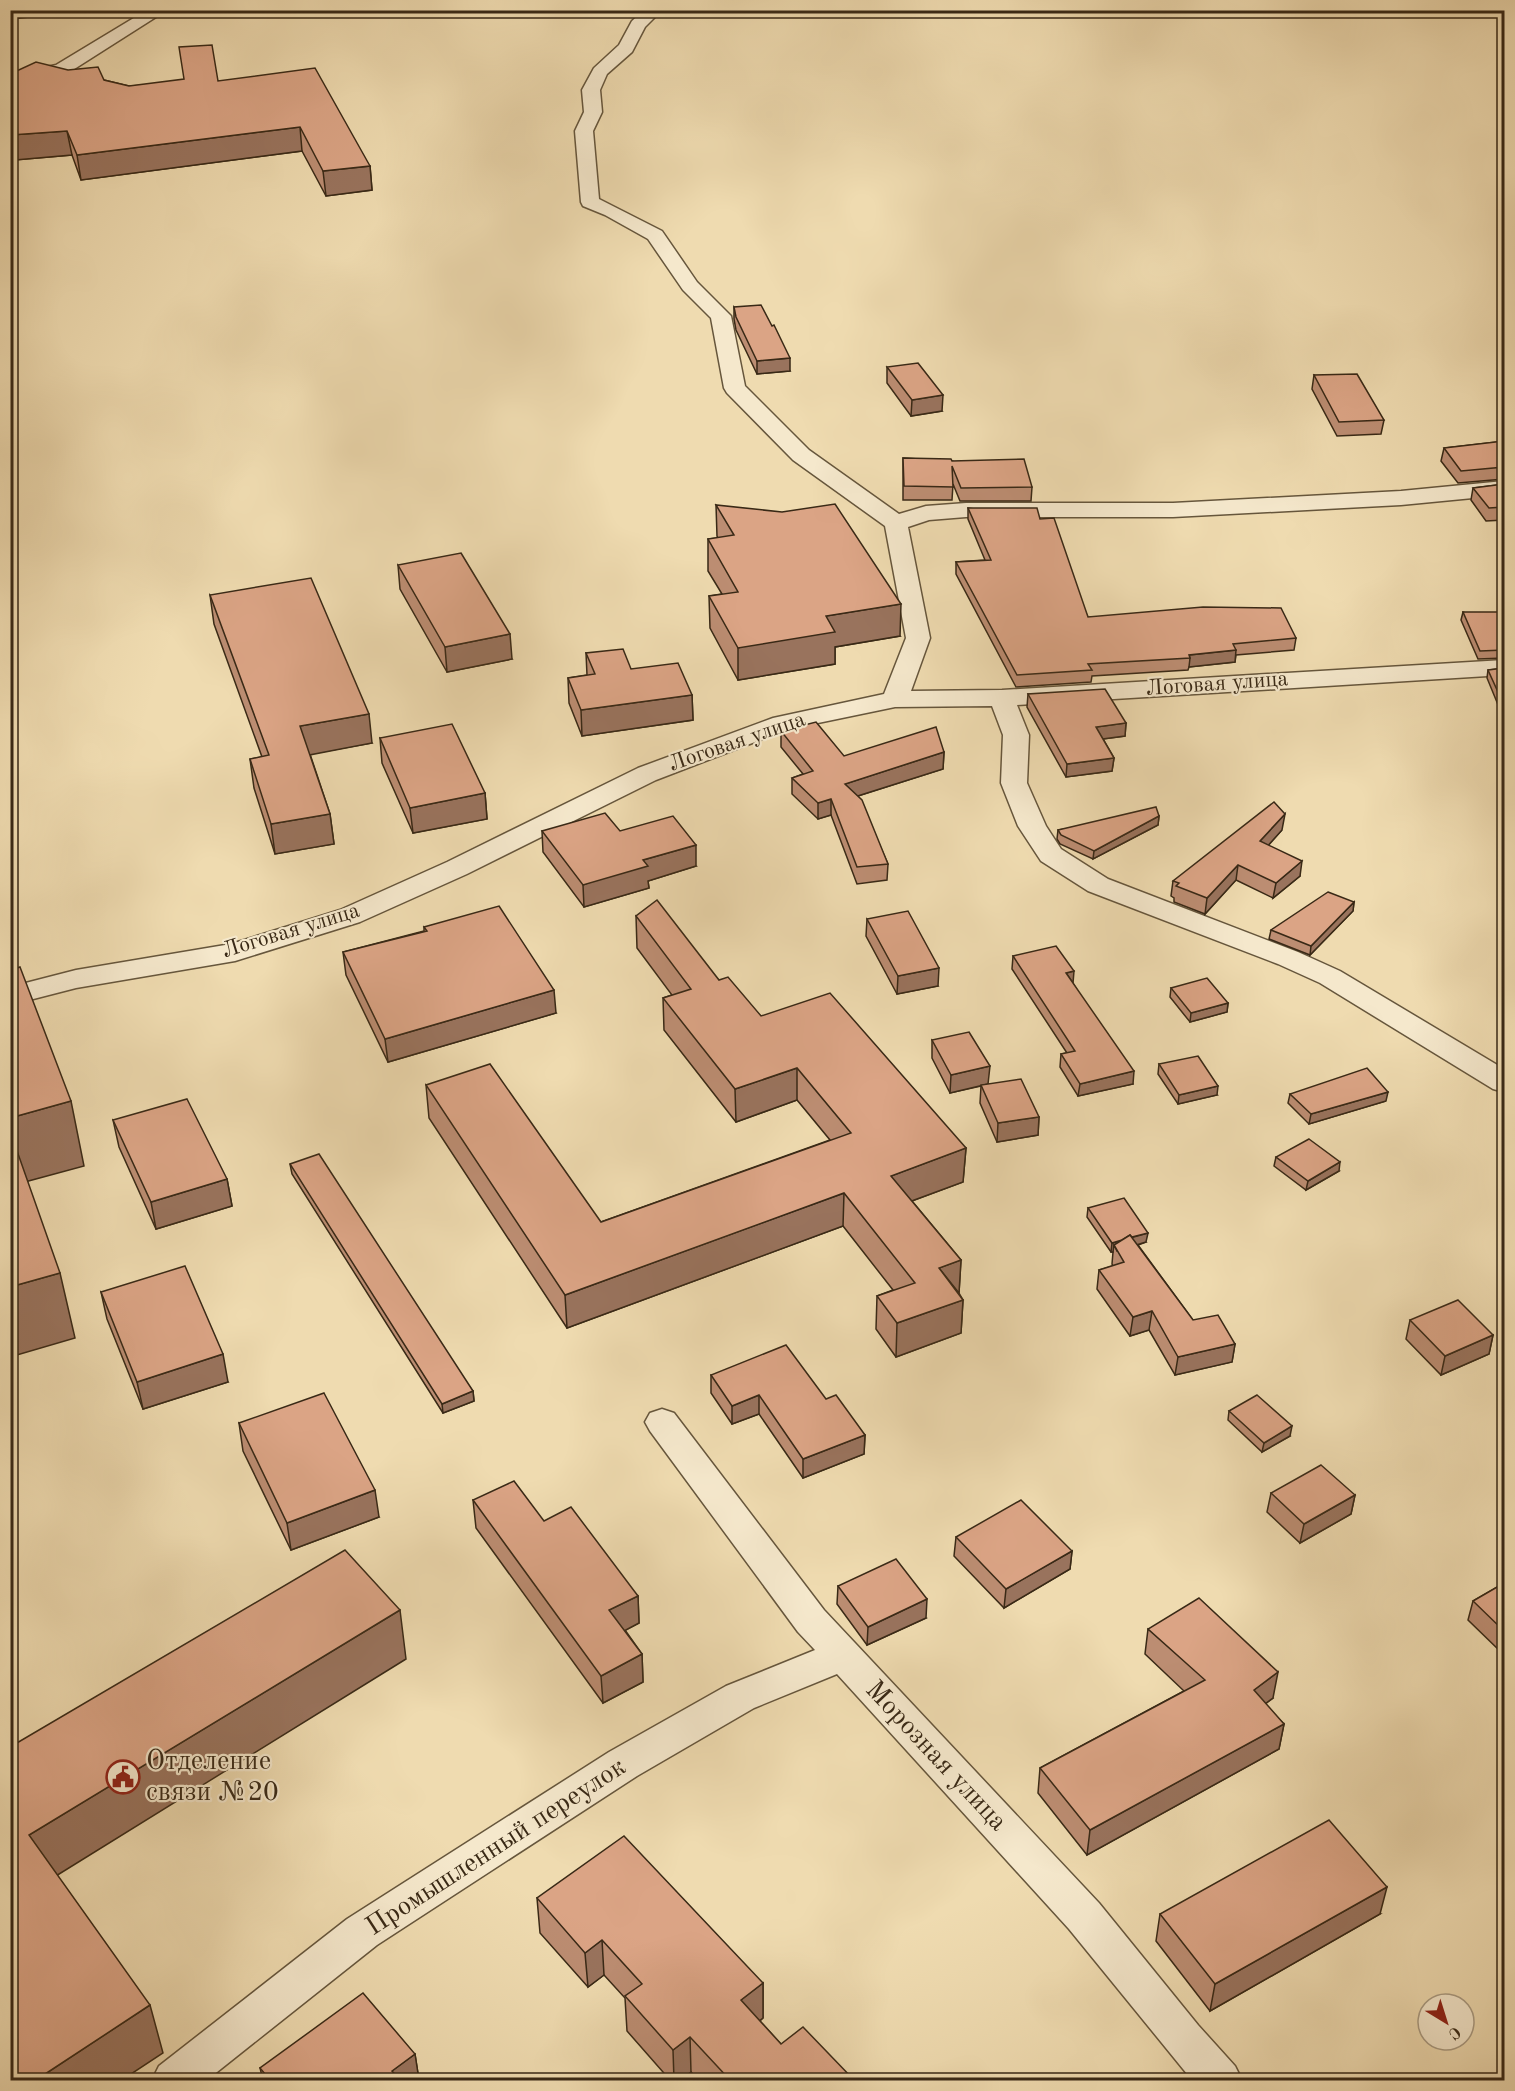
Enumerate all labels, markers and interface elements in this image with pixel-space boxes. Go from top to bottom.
street label: Логовая улица [1145,668,1289,700]
street label: Логовая улица [666,708,808,776]
street label: Логовая улица [220,900,363,962]
street label: Морозная улица [860,1676,1012,1836]
place label: Отделение связи №20 [146,1748,279,1806]
street label: Промышленный переулок [361,1753,631,1941]
public building icon: Отделение связи №20 [105,1759,141,1795]
north arrow [1416,1992,1476,2052]
text: С [1445,2023,1463,2042]

